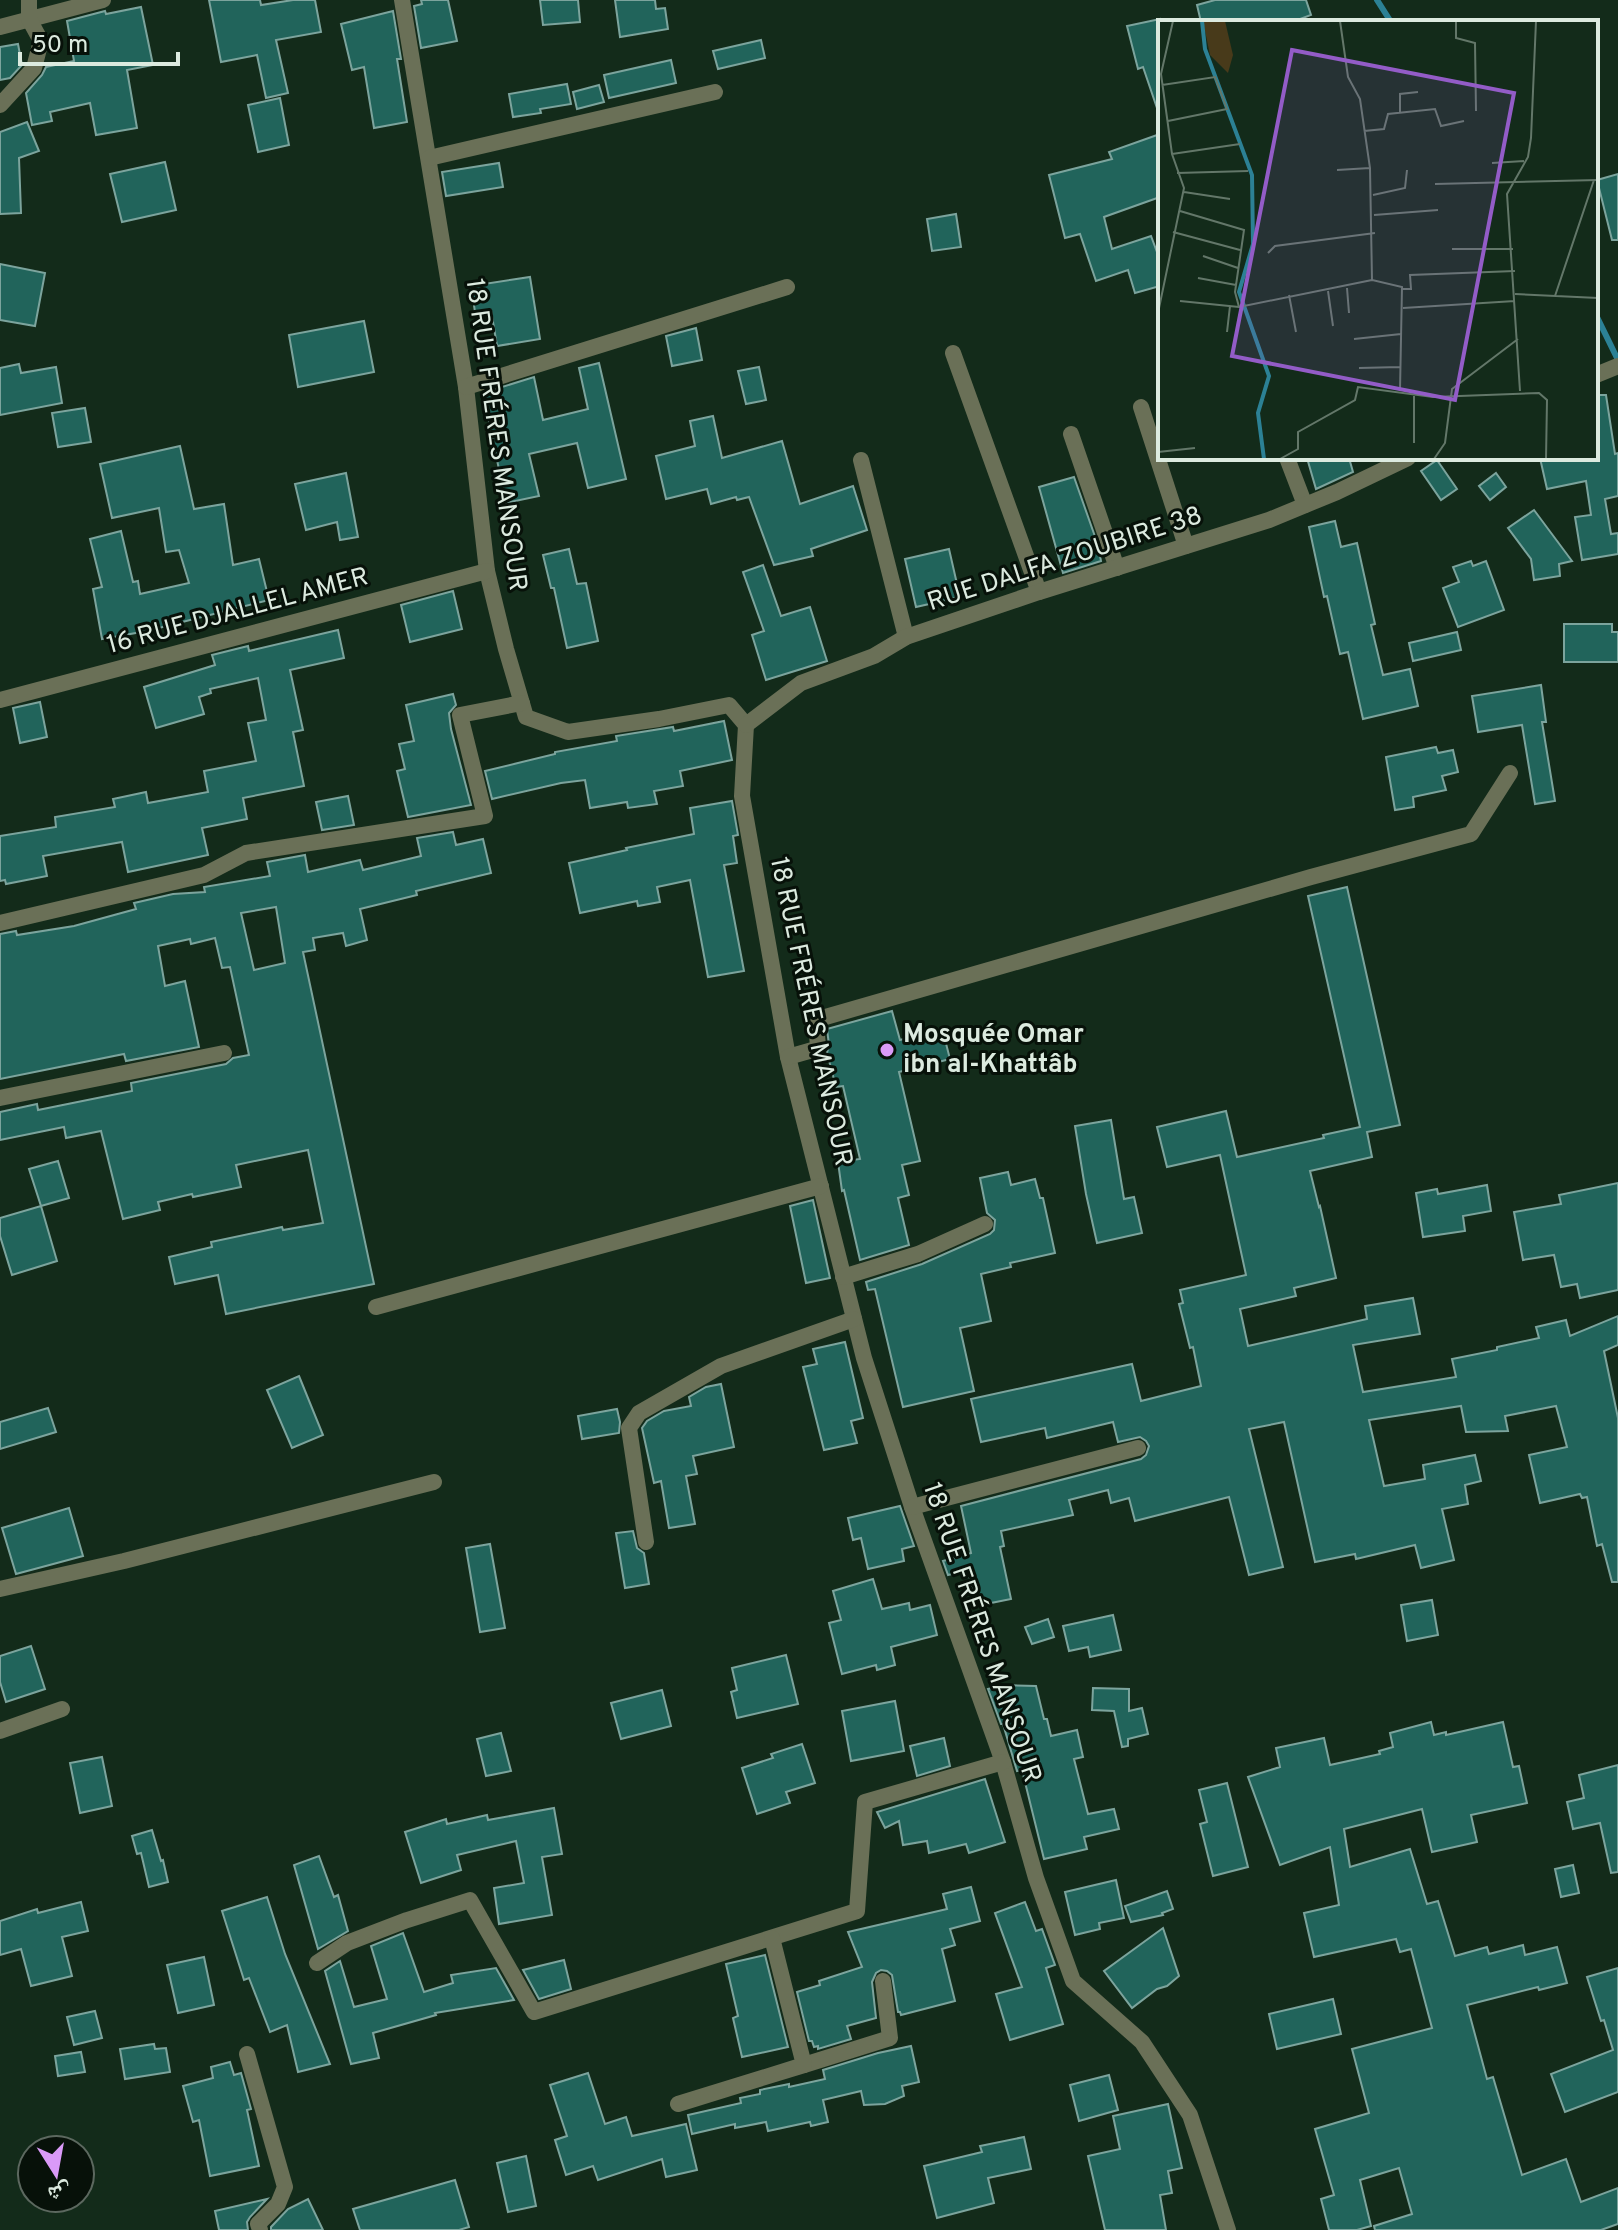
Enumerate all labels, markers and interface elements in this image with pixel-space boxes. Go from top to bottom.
scale bar [20,16,178,66]
inset map [1158,20,1598,460]
text: 50 m [32,31,88,61]
street label: 18 RUE FRÉRES MANSOUR [457,276,535,594]
street label: RUE DALFA ZOUBIRE 38 [923,500,1207,620]
street label: 16 RUE DJALLEL AMER [104,561,372,663]
street label: 18 RUE FRÉRES MANSOUR [761,854,861,1170]
place label: Mosquée Omar ibn al-Khattâb [903,1019,1084,1082]
marker: Mosquée Omar ibn al-Khattâb [878,1041,896,1059]
street label: 18 RUE FRÉRES MANSOUR [914,1478,1050,1788]
north arrow [16,2134,96,2214]
text: ش [45,2176,73,2207]

